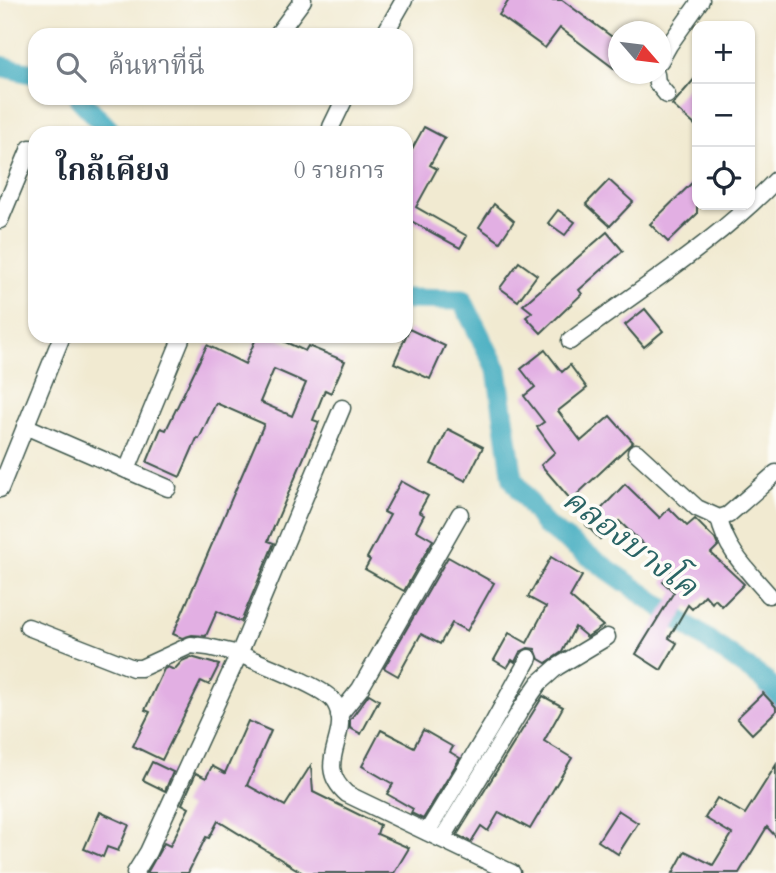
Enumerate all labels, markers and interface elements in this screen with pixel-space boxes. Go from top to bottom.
north arrow [608,21,671,84]
map controls [692,21,755,210]
button: + [692,21,755,84]
search box [28,28,413,105]
icon: search [52,48,90,86]
text: ค้นหาที่นี่ [108,48,205,83]
button: − [692,84,755,147]
button: locate [692,147,755,210]
text: ใกล้เคียง [56,150,170,191]
text: 0 รายการ [294,155,385,186]
water label: คลองบางโค [554,477,708,609]

